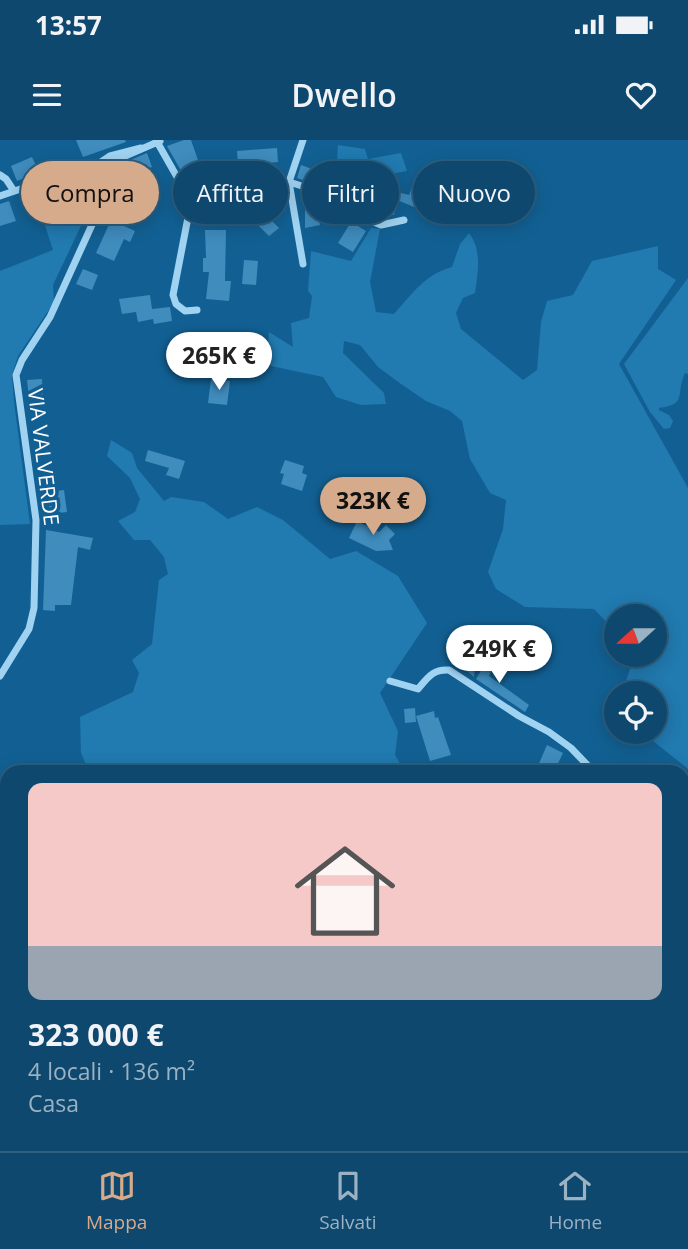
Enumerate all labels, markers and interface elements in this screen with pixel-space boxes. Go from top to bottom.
text: 13:57 [35,7,102,43]
text: Dwello [291,73,397,116]
icon: menu [28,76,66,114]
icon: heart [622,76,660,114]
chip: Compra [21,161,159,224]
chip: Affitta [173,161,288,224]
chip: Filtri [302,161,399,224]
chip: Nuovo [413,161,535,224]
pin: 265K € [162,332,276,392]
text: 265K € [182,339,256,371]
street label: VIA VALVERDE [22,387,66,527]
pin: 323K € [316,478,430,537]
text: 323K € [336,484,410,516]
north arrow [604,604,667,667]
map controls [604,604,667,744]
pin: 249K € [442,626,556,685]
text: 249K € [462,632,536,664]
button: locate [604,681,667,744]
icon: home [282,828,408,954]
text: 323 000 € [28,1014,164,1055]
text: 4 locali · 136 m² [28,1055,195,1087]
text: Casa [28,1087,79,1119]
tab: Mappa [86,1167,147,1235]
tab: Salvati [319,1167,377,1235]
tab: Home [548,1167,602,1235]

